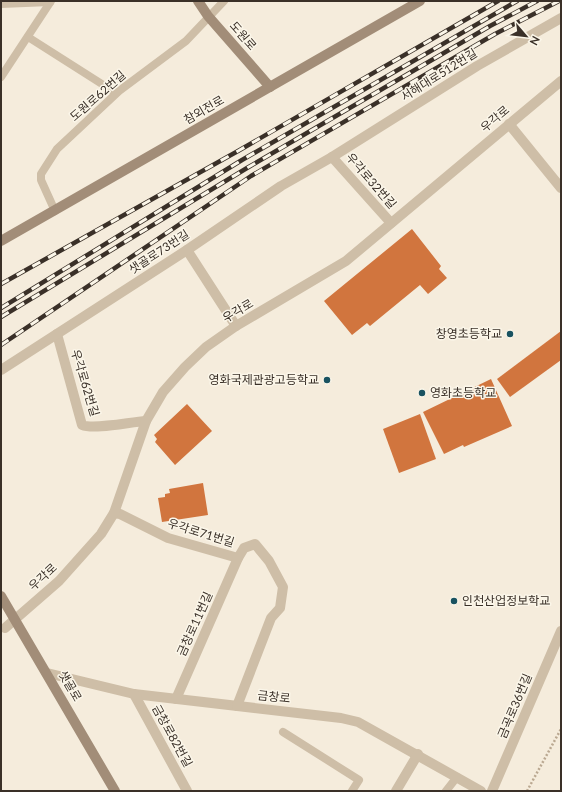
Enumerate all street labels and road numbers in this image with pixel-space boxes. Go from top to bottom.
street label: 도원로 [227,18,260,53]
street label: 서해대로512번길 [398,45,480,104]
street label: 도원로62번길 [67,67,129,124]
street label: 참외전로 [181,92,227,127]
street label: 우각로 [477,102,512,135]
street label: 우각로32번길 [343,150,400,212]
street label: 샛골로73번길 [126,226,192,277]
street label: 우각로 [220,296,256,326]
street label: 우각로62번길 [68,348,103,418]
street label: 우각로71번길 [166,515,236,550]
street label: 우각로 [25,560,60,593]
street label: 금창로11번길 [174,589,215,658]
street label: 샛골로 [56,668,85,704]
street label: 금곡로36번길 [494,671,535,741]
street label: 금창로 [257,687,291,706]
street label: 금창로82번길 [149,702,196,770]

